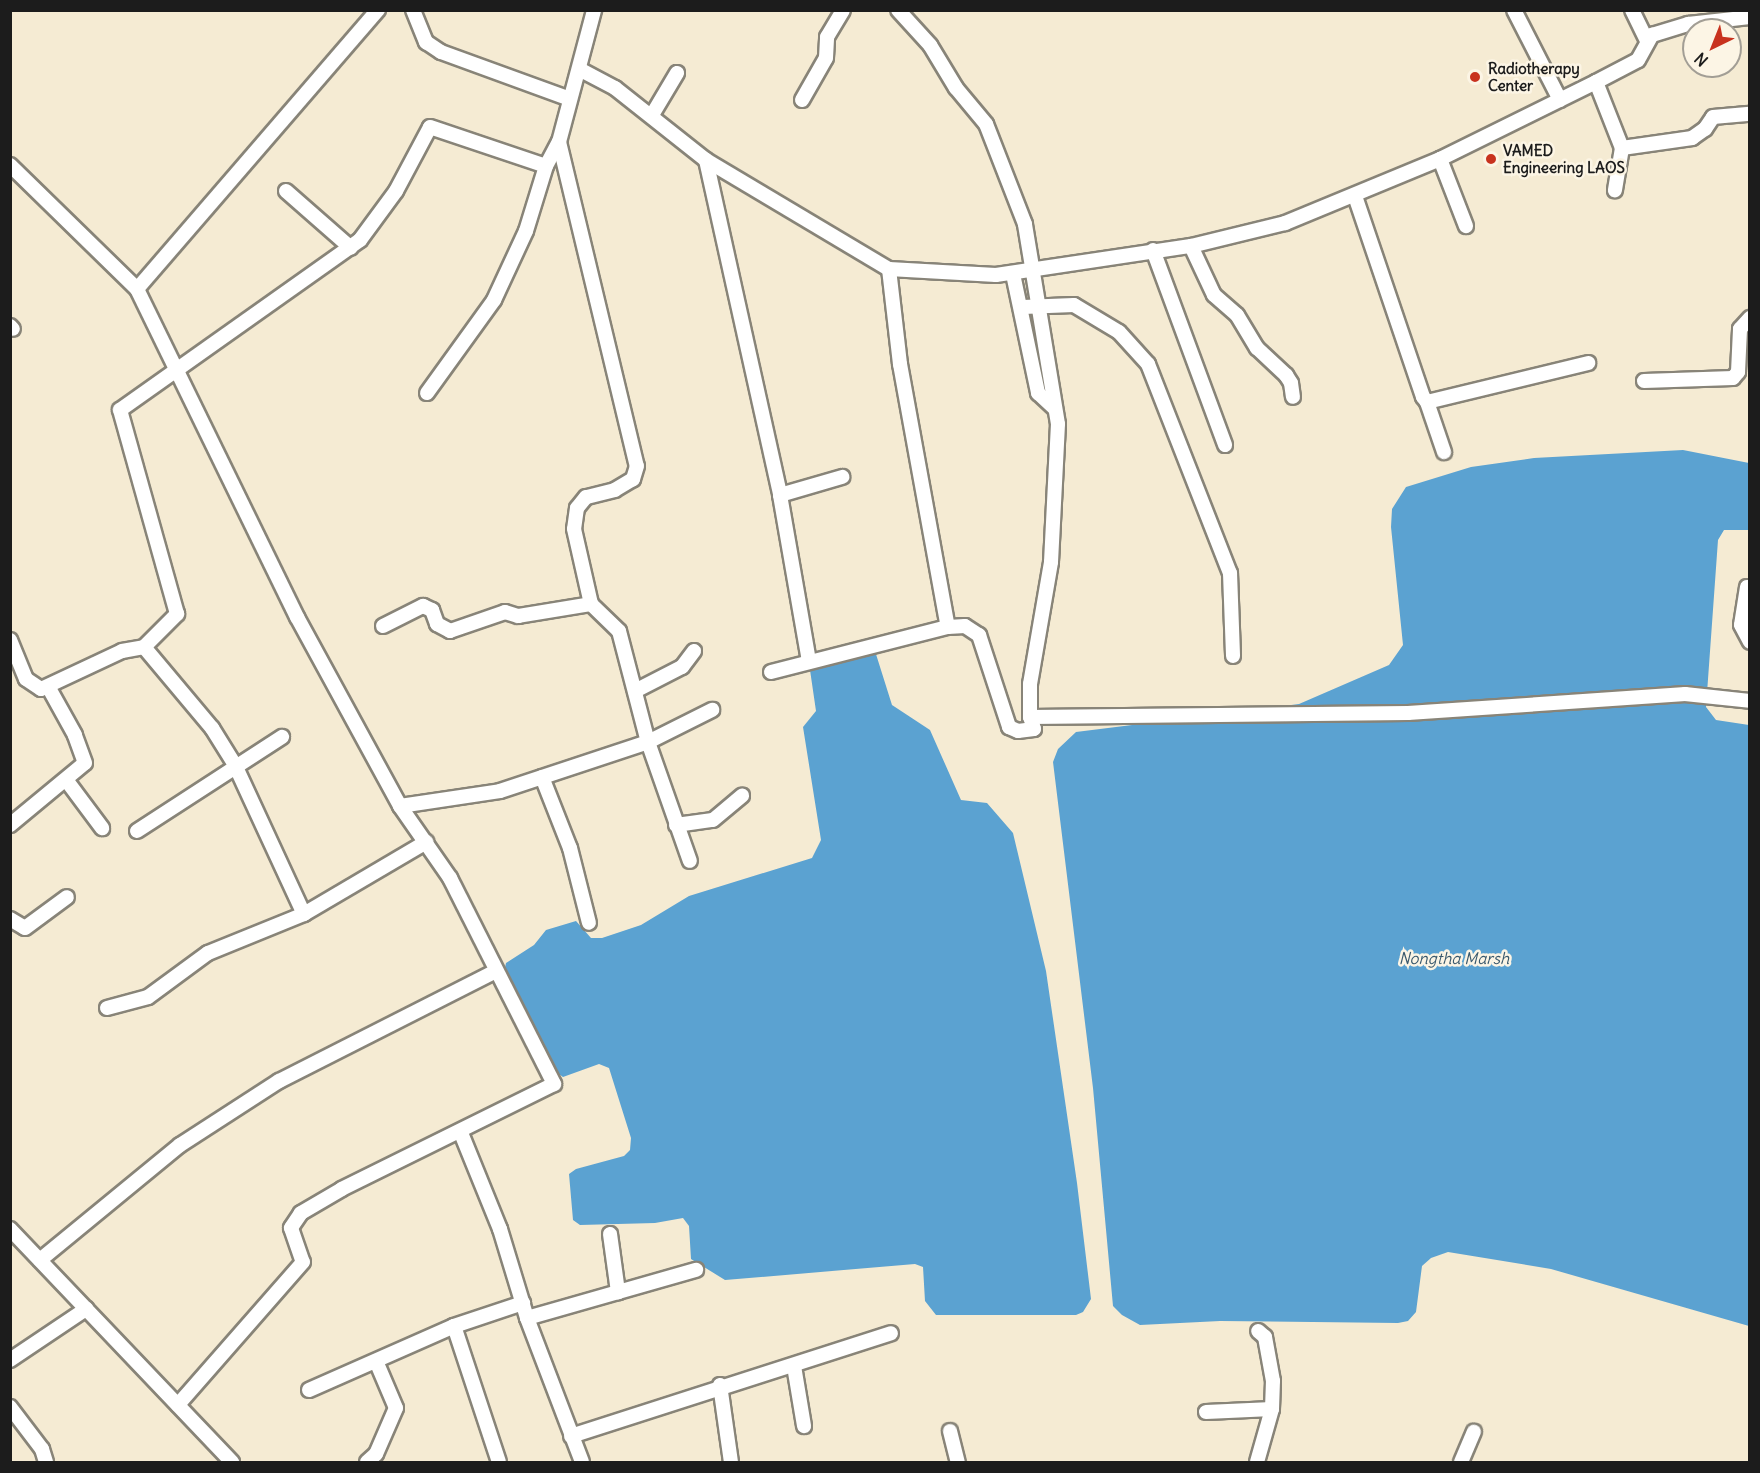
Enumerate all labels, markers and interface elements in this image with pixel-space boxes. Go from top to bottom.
north arrow [1682,18,1742,78]
text: N [1690,49,1712,71]
place label: Radiotherapy Center [1488,59,1580,94]
marker: Radiotherapy Center [1466,68,1484,86]
place label: VAMED Engineering LAOS [1503,141,1625,176]
marker: VAMED Engineering LAOS [1484,152,1498,166]
water label: Nongtha Marsh [1399,948,1509,968]

